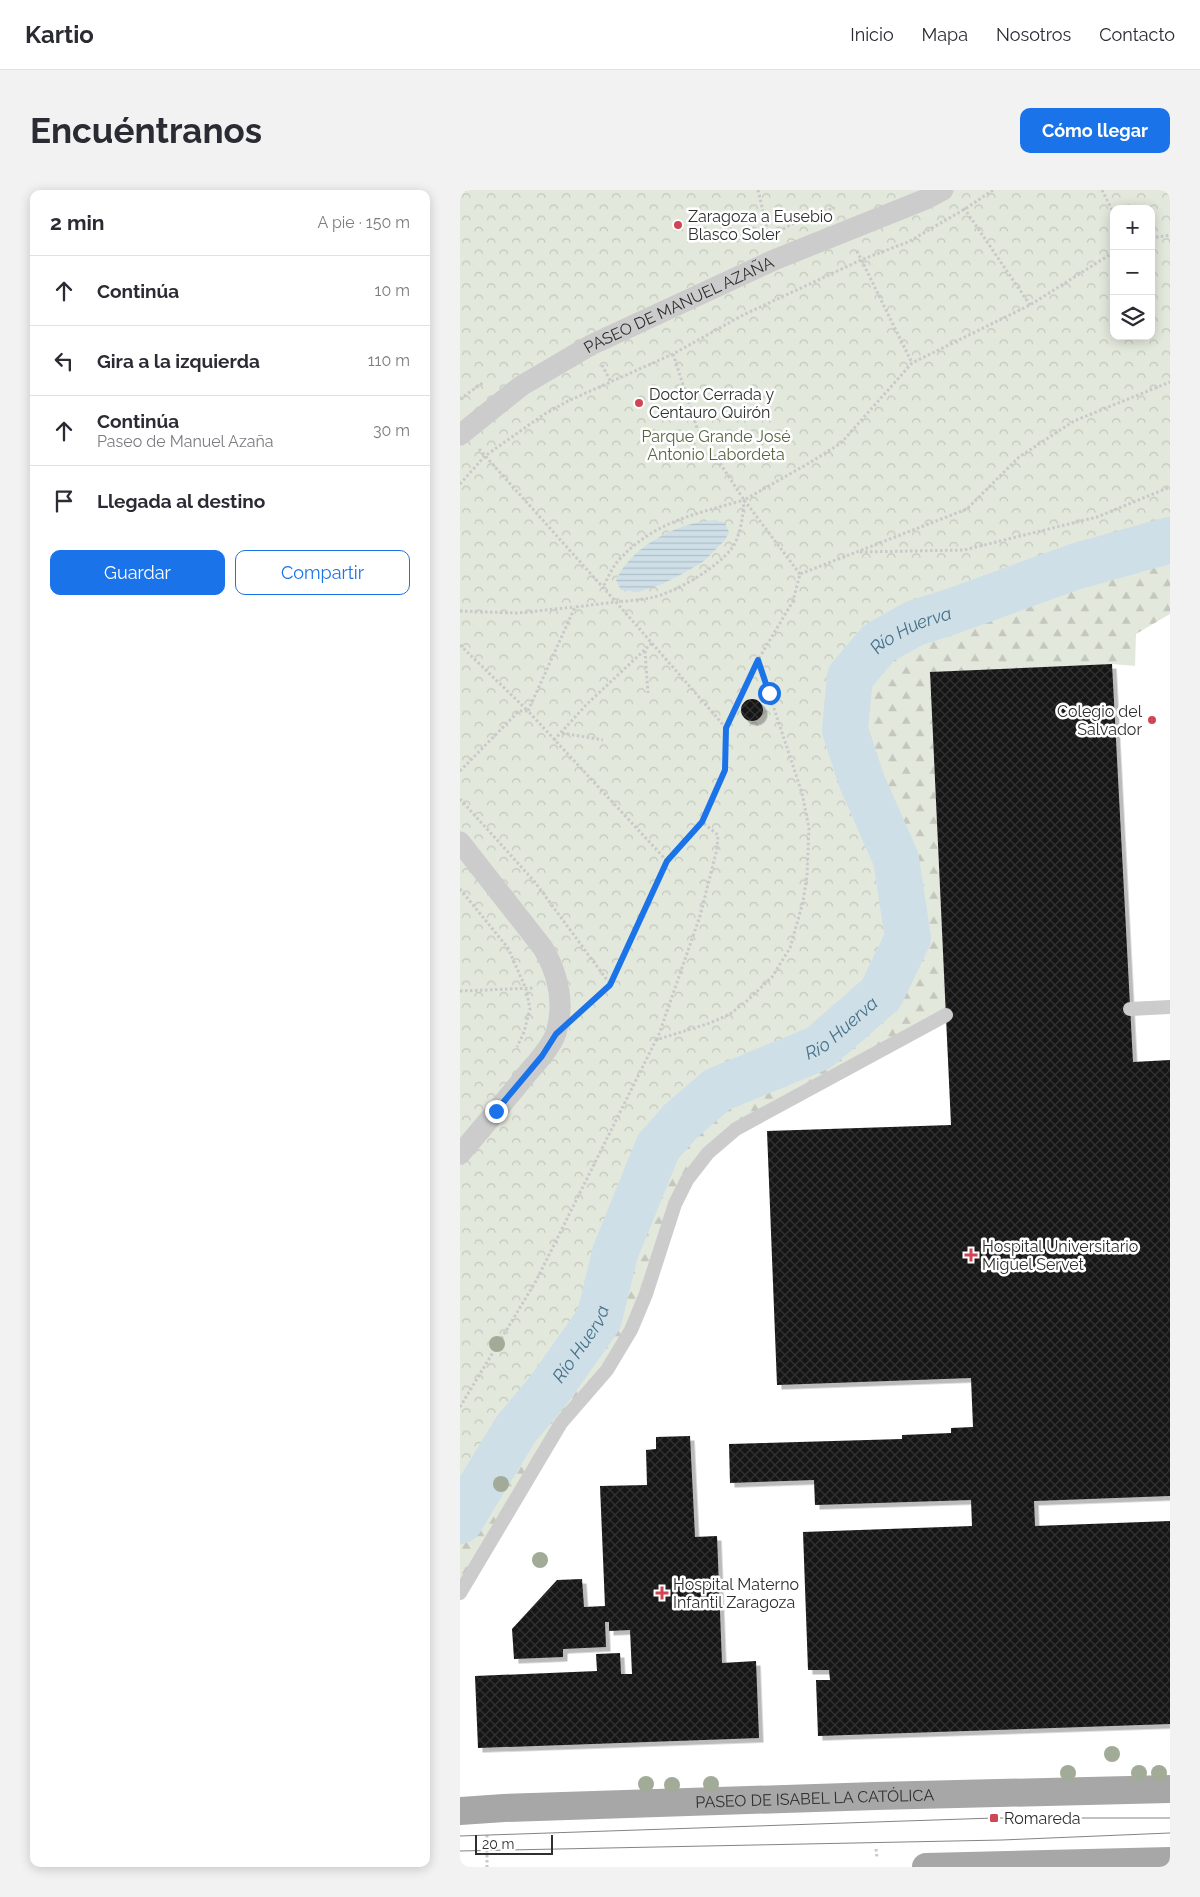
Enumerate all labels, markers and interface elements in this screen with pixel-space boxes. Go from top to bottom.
text: Kartio [25,20,94,49]
text: Inicio [850,24,894,45]
text: Mapa [922,24,968,45]
text: Nosotros [996,24,1071,45]
text: Contacto [1099,24,1175,45]
button: Cómo llegar [1020,108,1170,153]
text: Encuéntranos [30,110,262,151]
map controls [1110,205,1155,340]
button: + [1110,205,1155,250]
place label: Zaragoza a Eusebio Blasco Soler [688,207,833,244]
text: 2 min [50,210,104,235]
text: A pie · 150 m [318,213,410,232]
marker: Zaragoza a Eusebio Blasco Soler [672,219,684,231]
button: − [1110,250,1155,295]
street label: PASEO DE MANUEL AZAÑA [580,252,777,357]
icon: ahead [50,277,78,305]
text: Continúa [97,280,179,302]
text: 10 m [375,281,410,300]
button: layers [1110,295,1155,340]
icon: left [50,347,78,375]
text: Gira a la izquierda [97,350,260,372]
text: 110 m [368,351,410,370]
place label: Doctor Cerrada y Centauro Quirón [649,385,774,422]
marker: Doctor Cerrada y Centauro Quirón [633,397,645,409]
text: Continúa [97,410,179,432]
icon: ahead [50,417,78,445]
text: 30 m [373,421,410,440]
park label: Parque Grande José Antonio Labordeta [641,427,791,464]
text: Paseo de Manuel Azaña [97,432,274,451]
icon: arrive [50,487,78,515]
text: Llegada al destino [97,490,265,512]
button: Guardar [50,550,225,595]
button: Compartir [235,550,410,595]
water label: Río Huerva [865,602,954,657]
route start [758,682,781,705]
place label: Colegio del Salvador [1057,702,1143,739]
marker: Colegio del Salvador [1146,714,1158,726]
water label: Río Huerva [802,992,882,1063]
route end [485,1100,508,1123]
place label: Hospital Universitario Miguel Servet [982,1237,1138,1274]
marker: Hospital Universitario Miguel Servet [964,1248,978,1262]
water label: Río Huerva [547,1303,612,1386]
place label: Hospital Materno Infantil Zaragoza [673,1575,799,1612]
marker: Hospital Materno Infantil Zaragoza [655,1586,669,1600]
street label: PASEO DE ISABEL LA CATÓLICA [695,1785,934,1811]
place label: Romareda [1004,1809,1081,1828]
marker: Romareda [988,1812,1000,1824]
scale bar [475,1832,552,1855]
text: 20 m [482,1836,514,1852]

